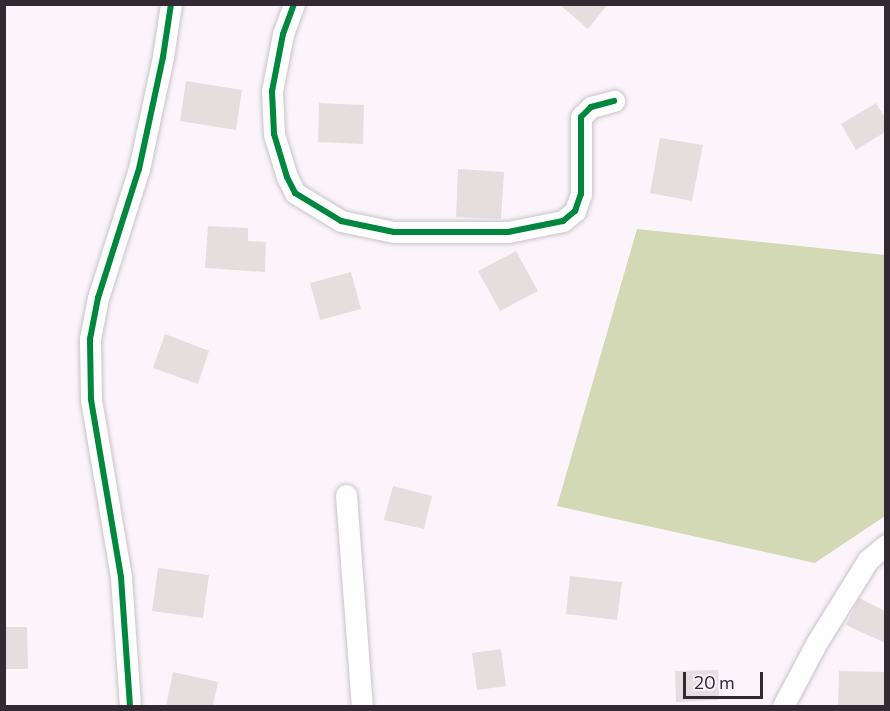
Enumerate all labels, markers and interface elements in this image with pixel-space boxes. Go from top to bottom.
scale bar [686,660,766,698]
text: 20 m [694,671,735,693]

